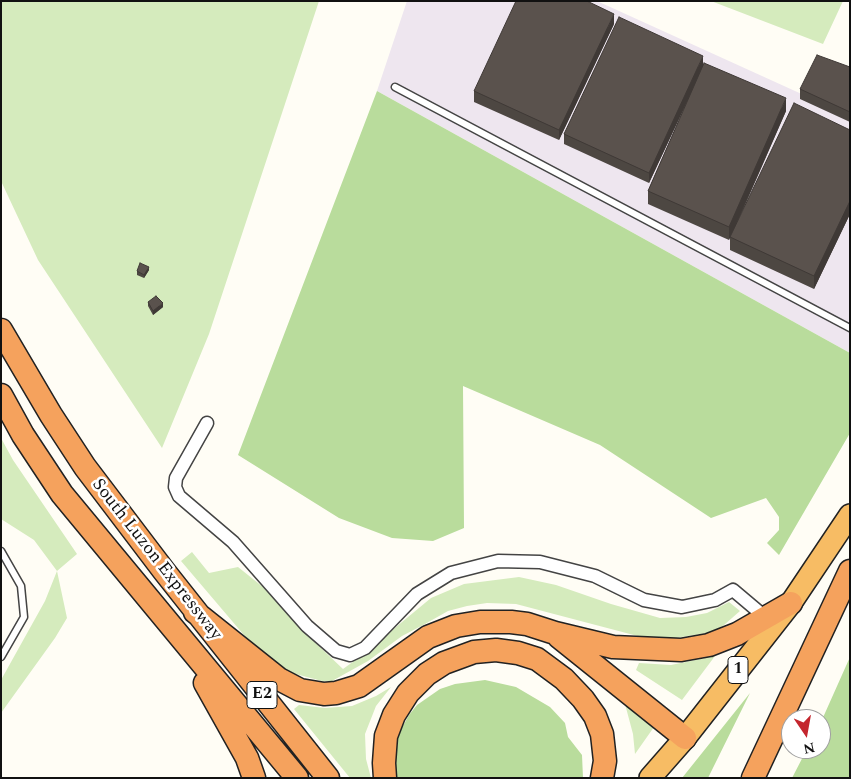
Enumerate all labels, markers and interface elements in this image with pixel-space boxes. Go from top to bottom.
street label: South Luzon Expressway [86,475,226,645]
road number: 1 [728,656,748,684]
road number: E2 [247,682,277,708]
north arrow [781,709,831,759]
text: N [801,737,817,760]

